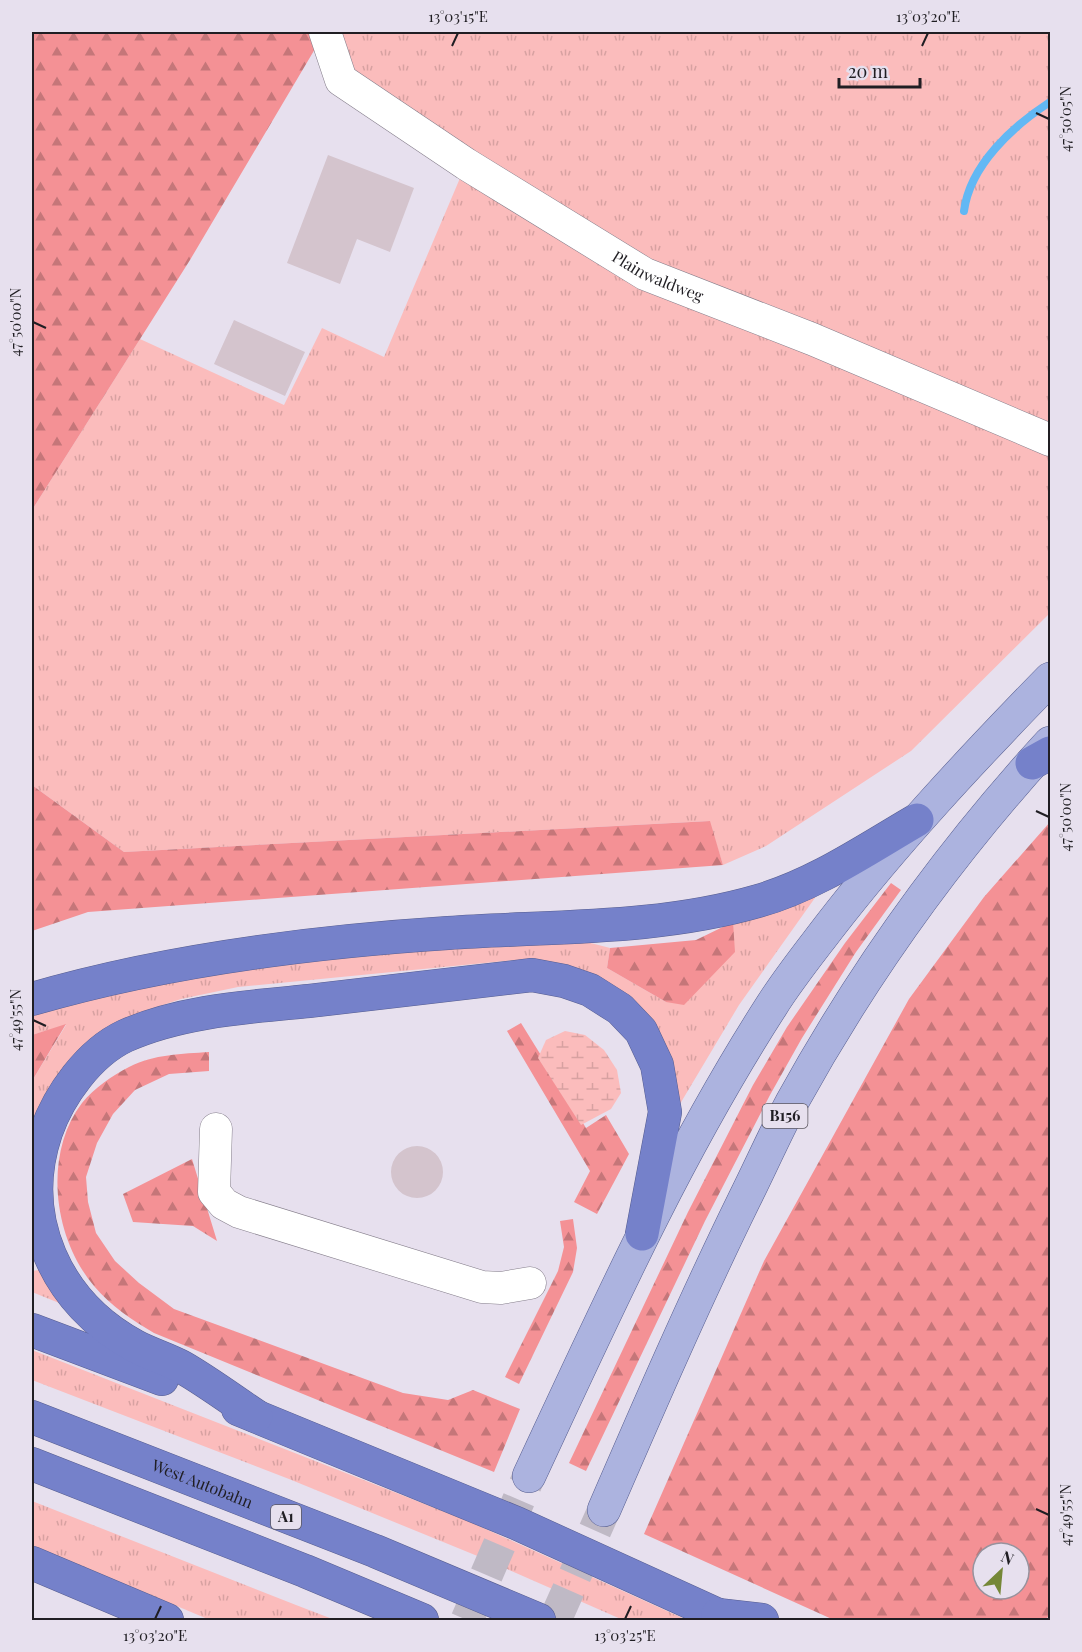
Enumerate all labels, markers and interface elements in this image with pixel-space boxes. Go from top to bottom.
text: 13°03'15"E [428,6,488,26]
text: 13°03'20"E [896,6,960,26]
scale bar [839,51,920,89]
text: 20 m [848,59,888,83]
text: 47°50'05"N [1055,85,1075,152]
street label: Plainwaldweg [609,245,707,306]
text: 47°50'00"N [5,287,25,356]
text: 47°50'00"N [1055,782,1075,851]
text: 47°49'55"N [5,989,25,1051]
road number: B156 [762,1104,808,1128]
street label: West Autobahn [148,1454,257,1513]
text: 47°49'55"N [1055,1484,1075,1546]
road number: A1 [271,1505,301,1529]
north arrow [971,1541,1031,1601]
text: N [998,1545,1018,1569]
text: 13°03'20"E [123,1625,187,1645]
text: 13°03'25"E [594,1625,656,1645]

